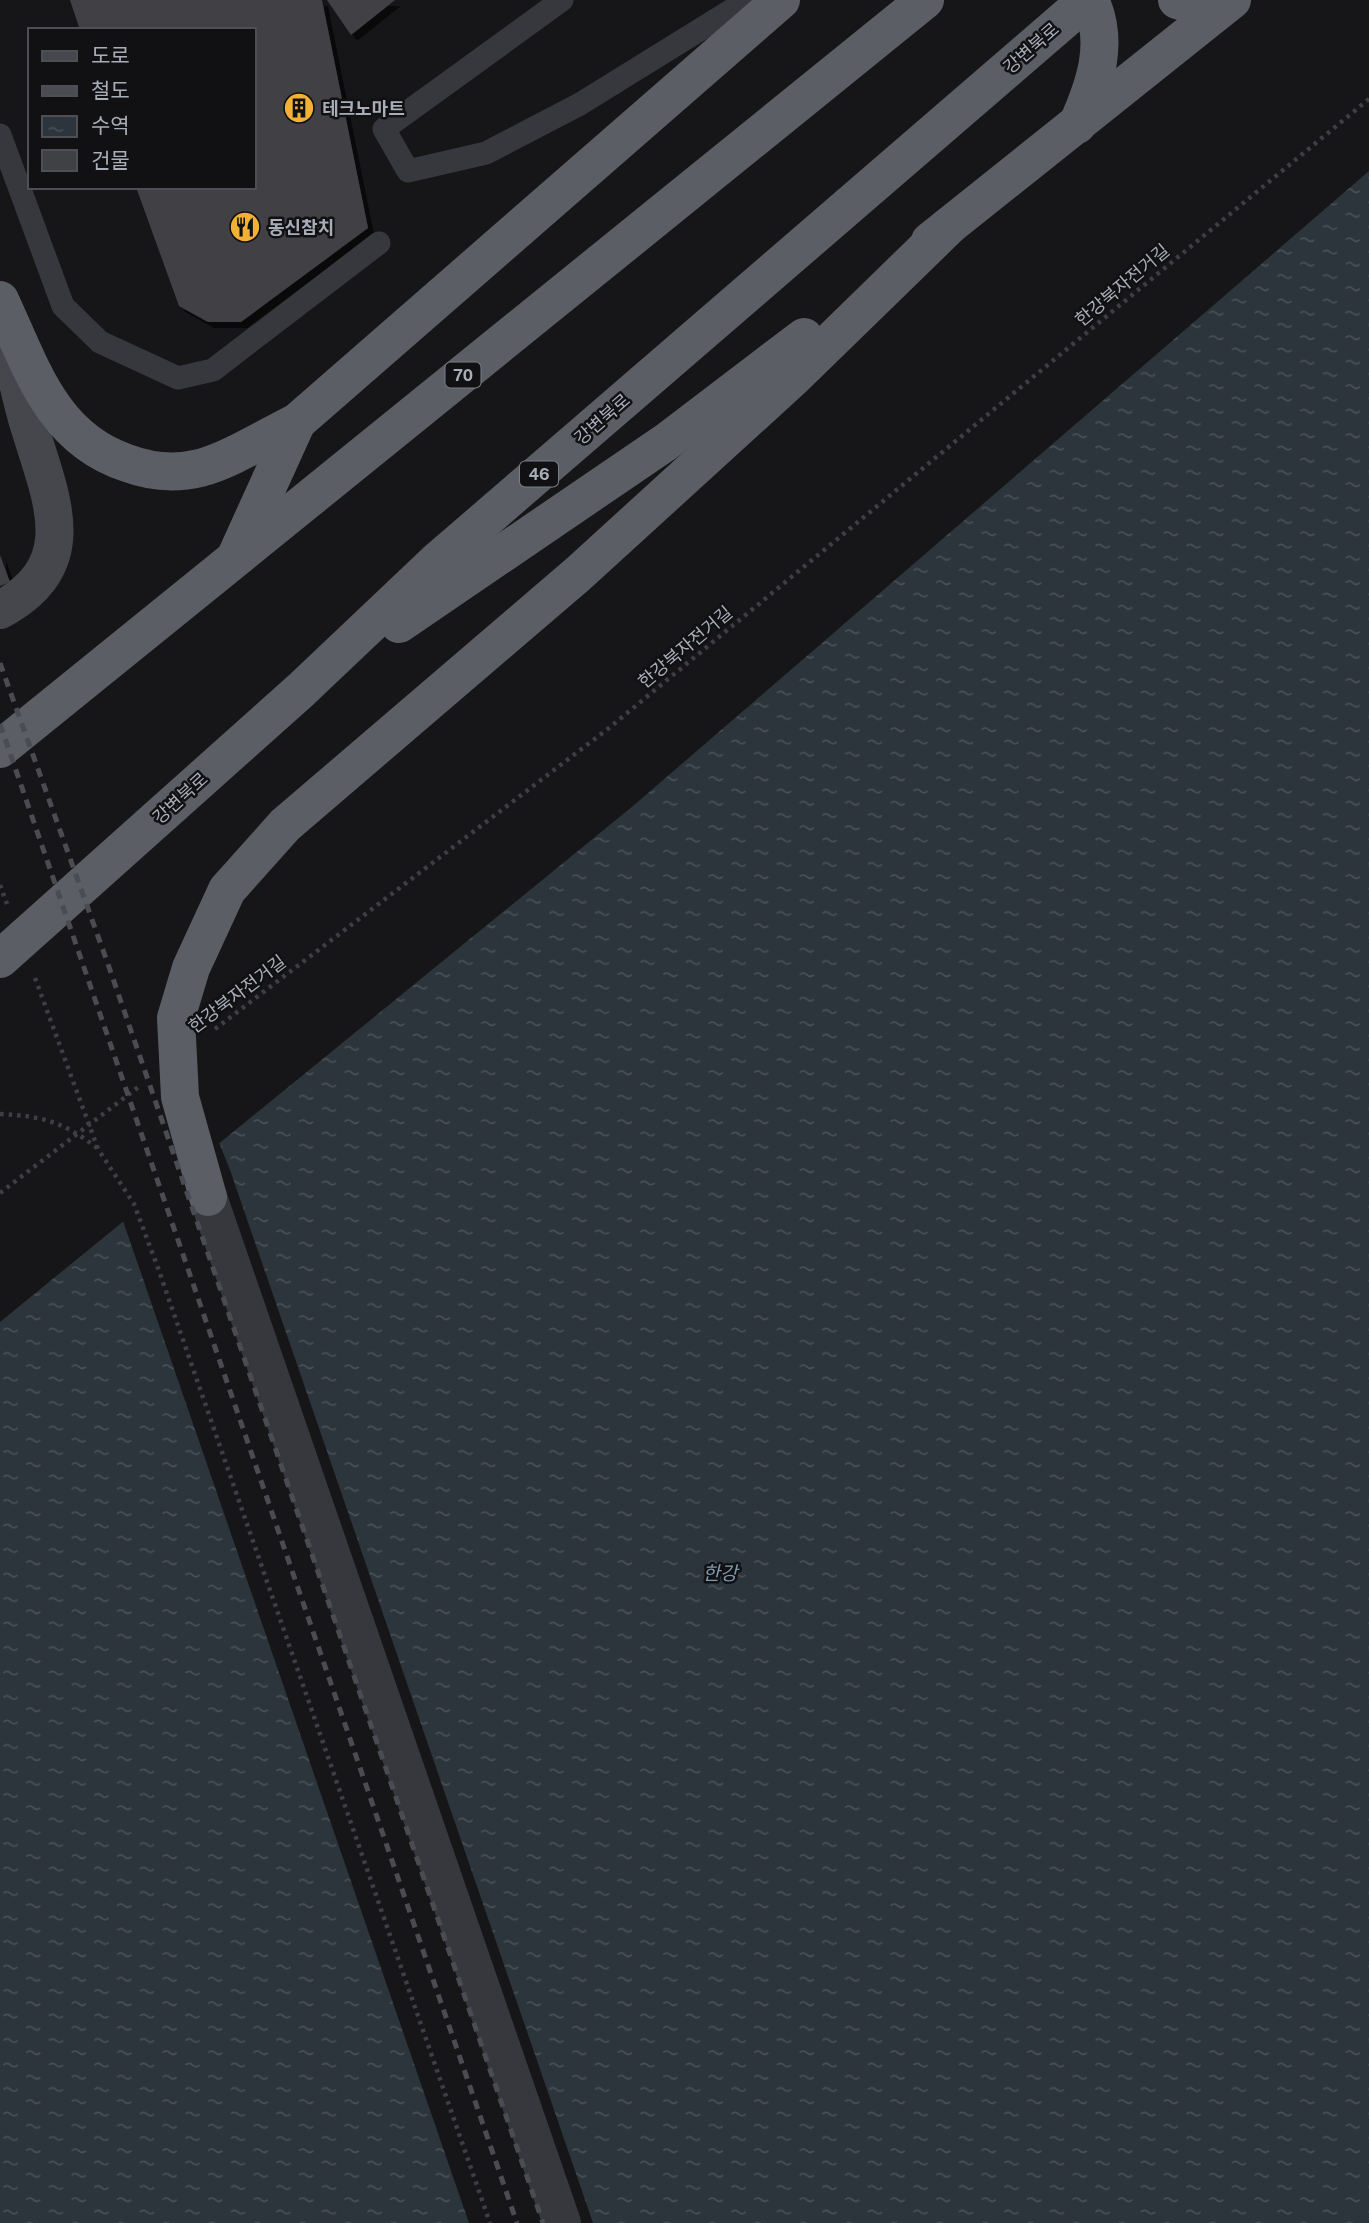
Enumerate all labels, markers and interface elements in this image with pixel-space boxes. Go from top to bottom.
street label: 강변북로 [999,18,1063,78]
legend [28,28,256,189]
text: 도로 [91,43,130,68]
text: 철도 [91,78,130,103]
building icon: 테크노마트 [282,91,316,125]
place label: 테크노마트 [322,98,405,119]
text: 수역 [91,113,130,138]
text: 건물 [91,148,130,173]
restaurant icon: 동신참치 [228,210,262,244]
place label: 동신참치 [268,217,334,238]
street label: 한강북자전거길 [1071,240,1173,330]
road number: 70 [446,362,480,388]
street label: 강변북로 [570,389,634,449]
road number: 46 [520,461,558,486]
street label: 한강북자전거길 [634,602,736,692]
street label: 강변북로 [148,768,212,828]
street label: 한강북자전거길 [184,951,290,1037]
water label: 한강 [703,1562,740,1584]

